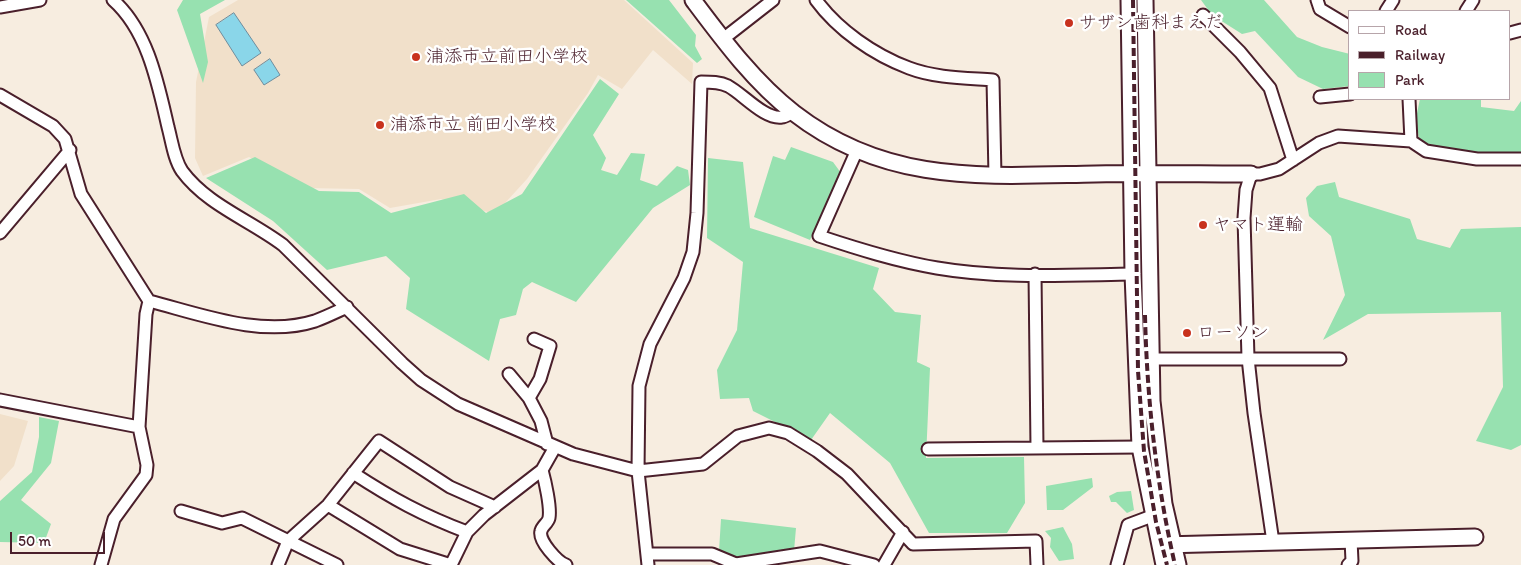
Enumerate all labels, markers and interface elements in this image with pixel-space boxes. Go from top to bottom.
legend [1348,10,1511,100]
place label: サザン歯科まえだ [1079,12,1223,34]
marker: サザン歯科まえだ [1063,17,1075,29]
text: Road [1395,21,1427,39]
place label: 浦添市立前田小学校 [426,46,588,68]
text: Railway [1395,46,1445,64]
marker: 浦添市立前田小学校 [410,51,422,63]
text: Park [1395,71,1425,89]
place label: 浦添市立 前田小学校 [390,114,556,136]
marker: 浦添市立 前田小学校 [374,119,386,131]
place label: ヤマト運輸 [1213,214,1303,236]
marker: ヤマト運輸 [1197,219,1209,231]
place label: ローソン [1197,322,1269,344]
marker: ローソン [1181,327,1193,339]
scale bar [12,522,108,554]
text: 50 m [18,532,51,550]

